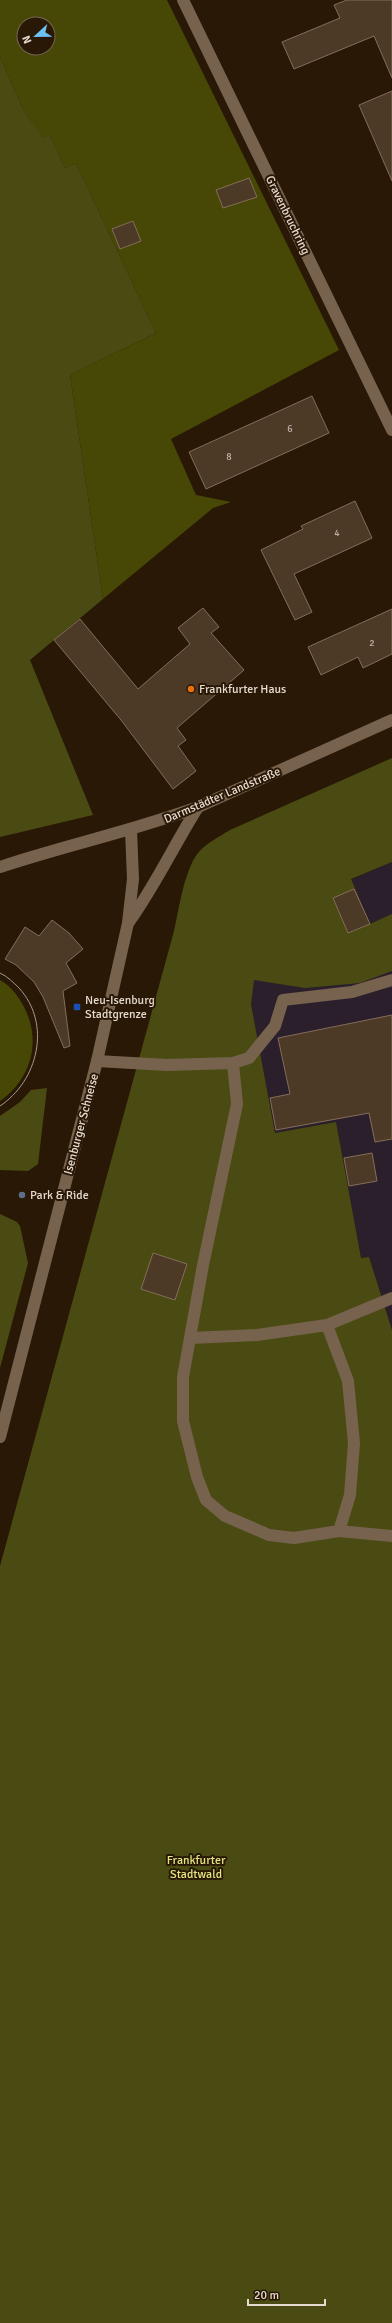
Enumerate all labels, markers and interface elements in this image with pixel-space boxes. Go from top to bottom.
north arrow [16,16,56,56]
text: N [20,34,35,46]
street label: Gravenbruchring [262,173,313,257]
house number: 6 [287,423,293,435]
house number: 8 [226,451,232,463]
house number: 4 [334,527,340,539]
house number: 2 [369,637,375,649]
place label: Frankfurter Haus [199,682,286,697]
marker: Frankfurter Haus [186,684,196,694]
street label: Darmstädter Landstraße [162,764,283,827]
place label: Neu-Isenburg Stadtgrenze [85,993,155,1022]
marker: Neu-Isenburg Stadtgrenze [72,1002,82,1012]
street label: Isenburger Schneise [61,1072,102,1176]
place label: Park & Ride [30,1188,89,1203]
marker: Park & Ride [17,1190,27,1200]
park label: Frankfurter Stadtwald [167,1853,226,1882]
scale bar [248,2281,325,2307]
text: 20 m [254,2288,279,2303]

